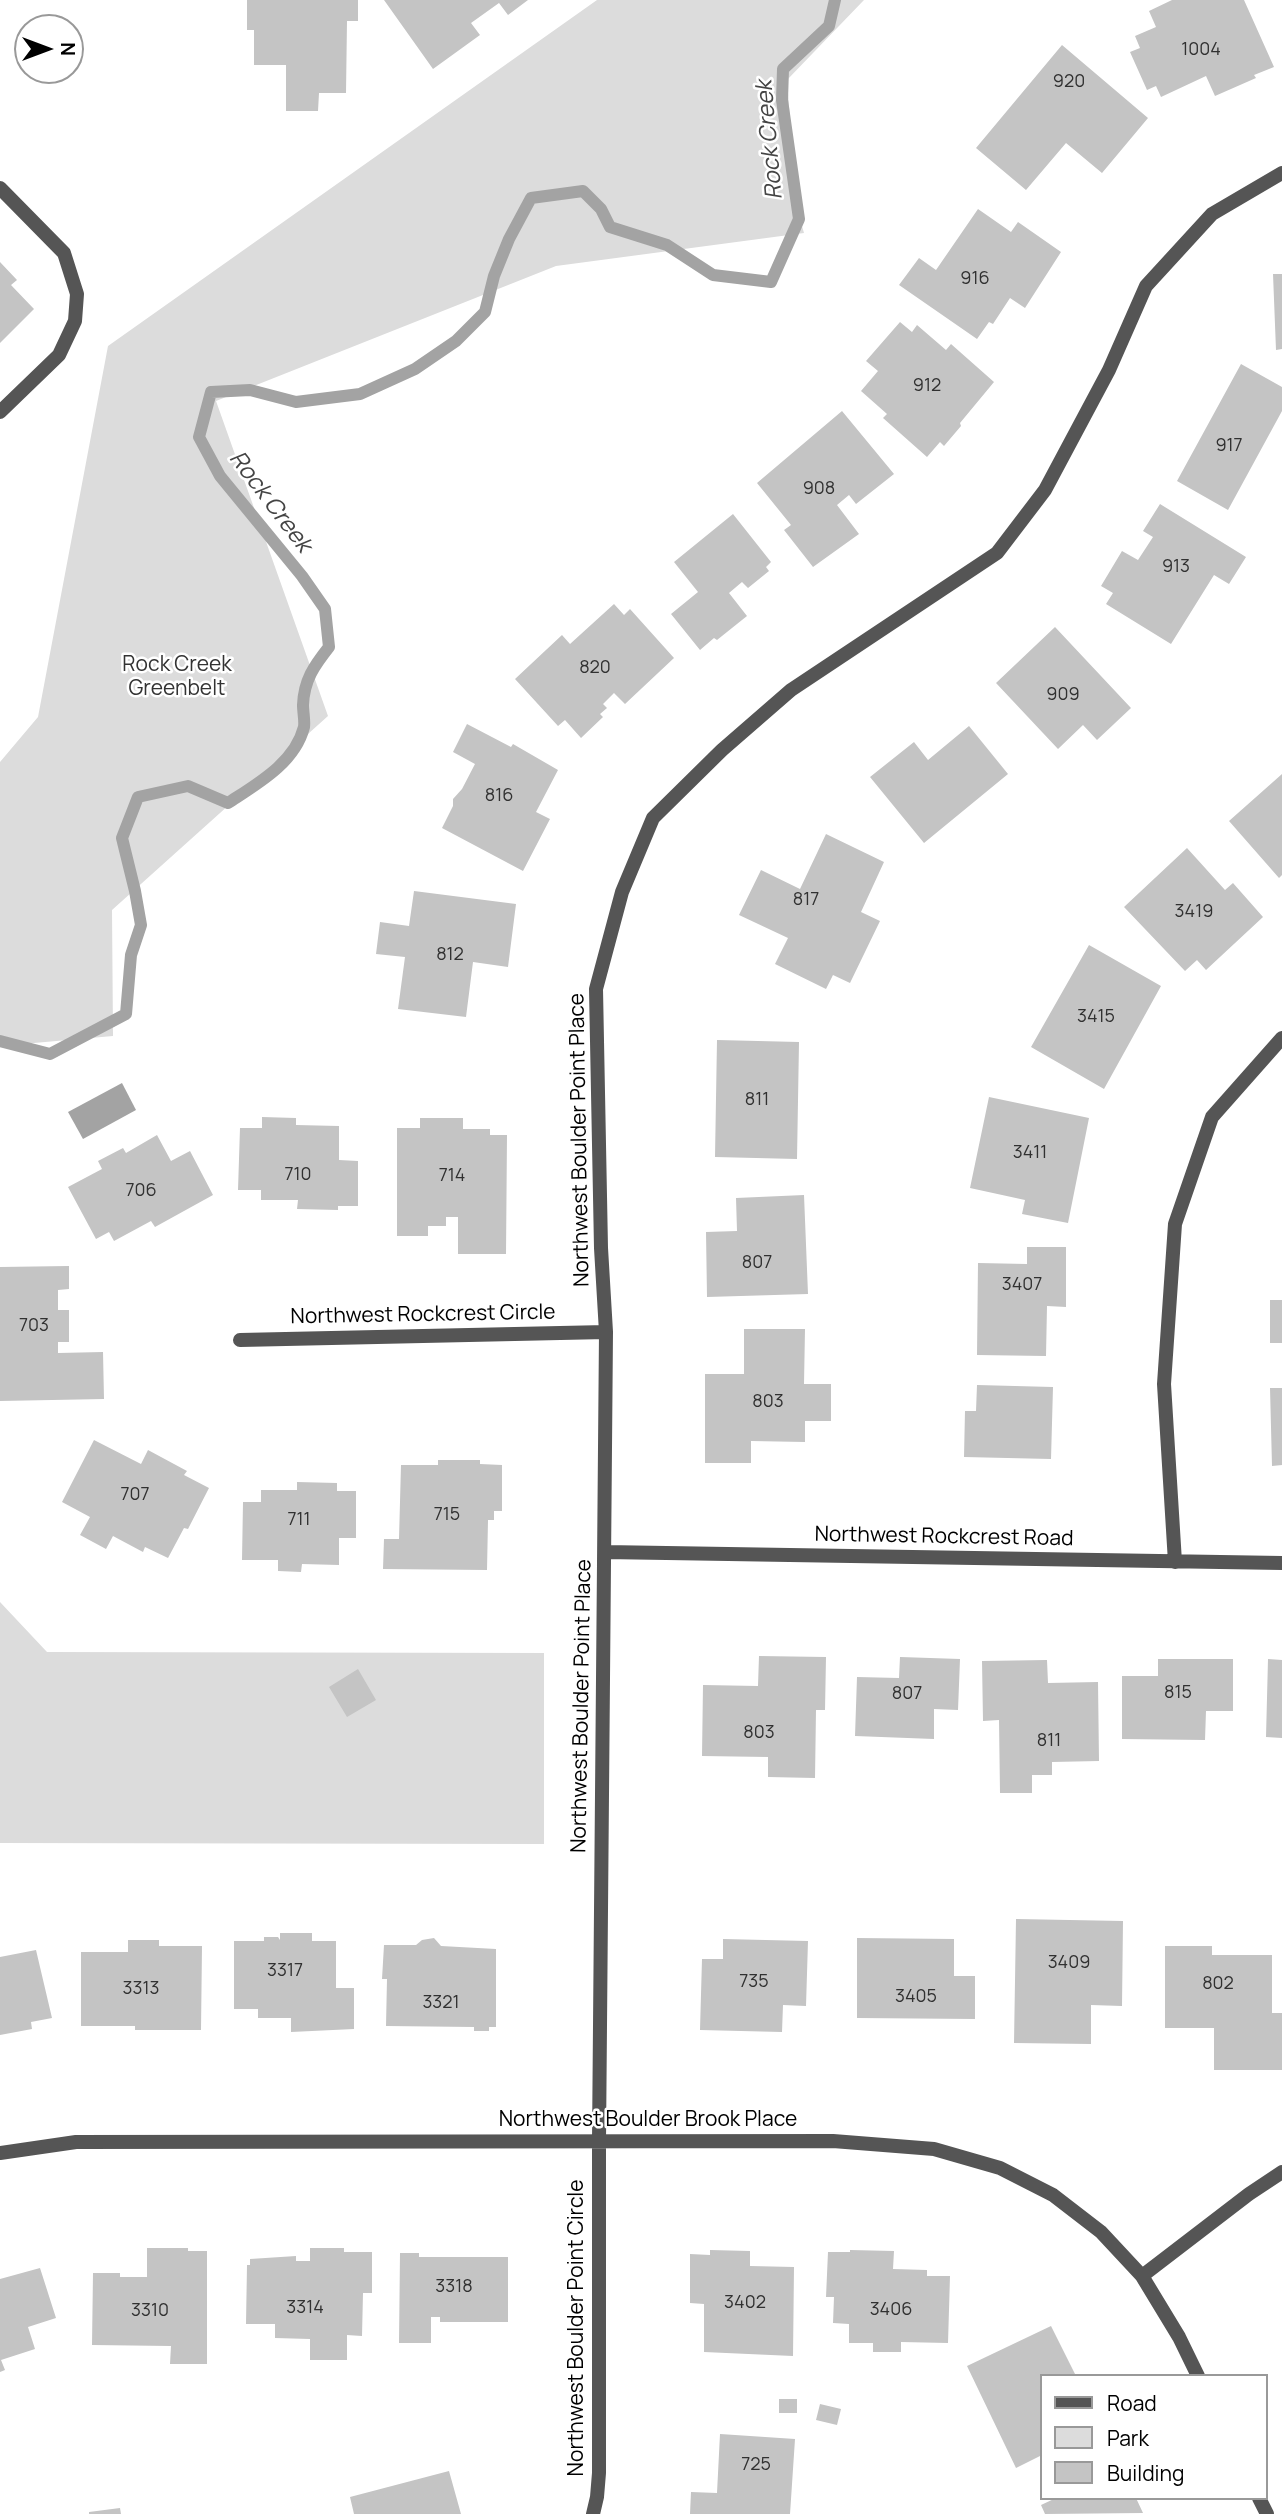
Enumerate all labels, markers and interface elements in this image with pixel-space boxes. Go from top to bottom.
north arrow [14,14,84,84]
house number: 1004 [1181,39,1221,61]
text: N [55,42,81,56]
house number: 920 [1053,71,1085,93]
water label: Rock Creek [751,79,789,201]
house number: 916 [960,268,990,290]
house number: 912 [913,375,941,397]
house number: 917 [1215,435,1243,457]
water label: Rock Creek [223,446,317,558]
house number: 908 [803,478,835,500]
house number: 913 [1162,556,1190,578]
park label: Rock Creek Greenbelt [122,652,232,702]
house number: 820 [579,657,611,679]
house number: 909 [1046,684,1080,706]
house number: 816 [485,785,513,807]
house number: 817 [793,889,819,911]
house number: 3419 [1175,901,1213,923]
house number: 812 [436,944,464,966]
street label: Northwest Boulder Point Place [565,993,595,1287]
house number: 3415 [1077,1006,1115,1028]
house number: 811 [745,1089,769,1111]
house number: 3411 [1013,1142,1047,1164]
house number: 710 [284,1164,312,1186]
house number: 714 [439,1165,465,1187]
house number: 706 [125,1180,157,1202]
house number: 807 [742,1252,772,1274]
house number: 3407 [1002,1274,1042,1296]
street label: Northwest Rockcrest Circle [290,1300,556,1330]
house number: 703 [19,1315,49,1337]
house number: 803 [752,1391,784,1413]
house number: 707 [120,1484,150,1506]
house number: 715 [434,1504,460,1526]
house number: 711 [287,1509,311,1531]
street label: Northwest Rockcrest Road [814,1522,1074,1552]
street label: Northwest Boulder Point Place [567,1559,597,1853]
house number: 815 [1164,1682,1192,1704]
house number: 807 [892,1683,922,1705]
house number: 803 [743,1722,775,1744]
house number: 811 [1037,1730,1061,1752]
house number: 3409 [1048,1952,1090,1974]
house number: 3317 [267,1960,303,1982]
house number: 735 [739,1971,769,1993]
house number: 802 [1202,1973,1234,1995]
house number: 3313 [123,1978,159,2000]
house number: 3405 [895,1986,937,2008]
house number: 3321 [422,1992,460,2014]
street label: Northwest Boulder Brook Place [499,2107,797,2133]
street label: Northwest Boulder Point Circle [564,2180,590,2476]
house number: 3318 [435,2276,473,2298]
house number: 3402 [724,2292,766,2314]
house number: 3314 [286,2297,324,2319]
house number: 3406 [870,2299,912,2321]
house number: 3310 [131,2300,169,2322]
legend [1040,2374,1268,2500]
text: Road [1107,2389,1157,2417]
text: Park [1107,2424,1149,2452]
house number: 725 [741,2454,771,2476]
text: Building [1107,2459,1184,2487]

